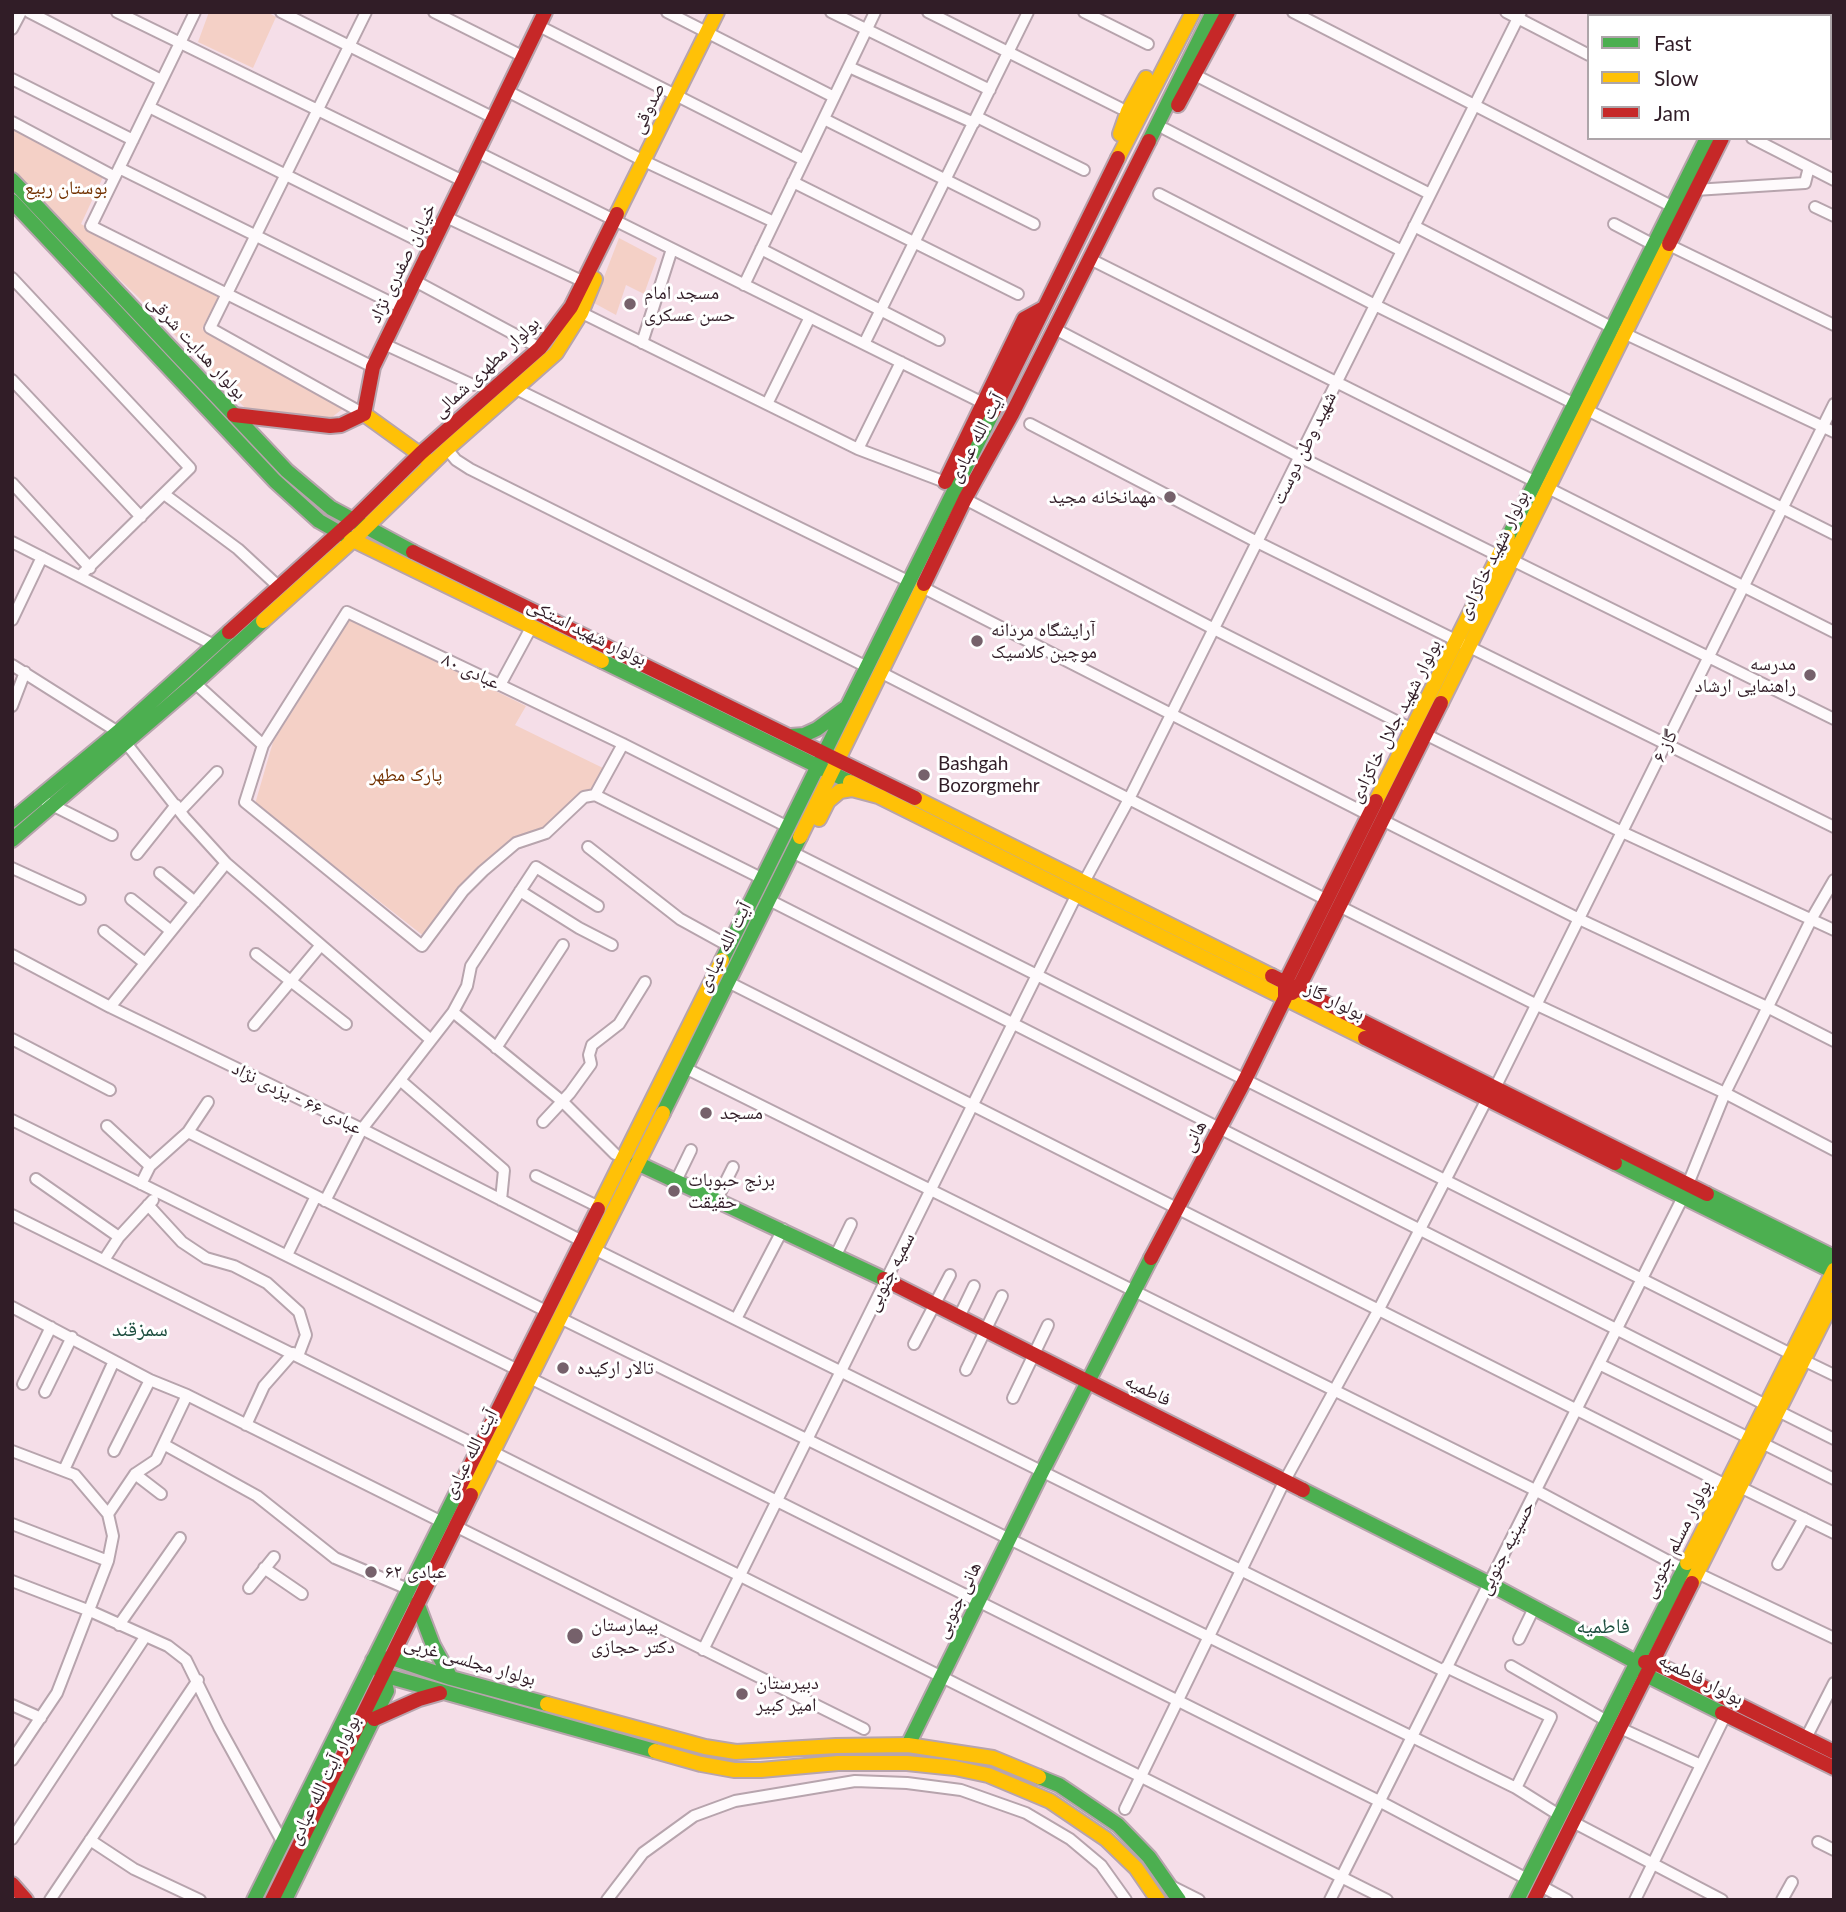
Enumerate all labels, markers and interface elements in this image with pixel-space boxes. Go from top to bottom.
legend [1587,14,1832,140]
text: Fast [1654,30,1691,55]
text: Slow [1654,65,1698,90]
street label: صدوقی [626,79,670,137]
text: Jam [1654,100,1690,125]
park label: بوستان ربیع [25,177,107,199]
street label: خیابان صفدری نژاد [363,199,441,327]
place label: مسجد امام حسن عسکری [644,282,735,326]
street label: بولوار هدایت شرقی [143,290,251,404]
marker: مسجد امام حسن عسکری [622,296,638,312]
street label: بولوار مطهری شمالی [428,312,544,422]
street label: شهید وطن دوست [1267,388,1341,508]
street label: آیت الله عبادی [943,390,1009,486]
place label: مهمانخانه مجید [1049,486,1156,508]
street label: بولوار شهید خاکزادی [1452,487,1534,623]
marker: مهمانخانه مجید [1162,489,1178,505]
street label: بولوار شهید استکی [524,593,650,671]
place label: آرایشگاه مردانه موچین کلاسیک [991,619,1097,663]
marker: آرایشگاه مردانه موچین کلاسیک [969,633,985,649]
street label: بولوار شهید جلال خاکزادی [1344,635,1446,807]
street label: عبادی ۸۰ [438,648,504,694]
place label: مدرسه راهنمایی ارشاد [1695,653,1796,697]
marker: مدرسه راهنمایی ارشاد [1802,667,1818,683]
street label: گاز ۶ [1647,726,1683,766]
place label: Bashgah Bozorgmehr [938,753,1040,797]
park label: پارک مطهر [370,764,442,786]
marker: Bashgah Bozorgmehr [916,767,932,783]
street label: آیت الله عبادی [692,898,756,996]
street label: بولوار گاز [1301,977,1369,1025]
street label: عبادی ۶۶ - یزدی نژاد [228,1057,366,1139]
place label: مسجد [720,1102,763,1124]
marker: مسجد [698,1105,714,1121]
street label: هانی [1176,1116,1212,1156]
place label: برنج حبوبات حقیقت [688,1169,775,1213]
marker: برنج حبوبات حقیقت [666,1183,682,1199]
street label: سمیه جنوبی [860,1229,920,1315]
district label: سمزقند [112,1316,168,1342]
place label: تالار ارکیده [577,1357,654,1379]
marker: تالار ارکیده [555,1360,571,1376]
street label: فاطمیه [1121,1369,1175,1411]
street label: آیت الله عبادی [438,1405,502,1503]
street label: بولوار مسلم جنوبی [1637,1476,1717,1602]
street label: حسینیه جنوبی [1473,1497,1539,1599]
street label: هانی جنوبی [930,1558,986,1642]
place label: عبادی ۶۲ [385,1561,446,1583]
marker: عبادی ۶۲ [363,1564,379,1580]
district label: فاطمیه [1576,1613,1630,1639]
place label: بیمارستان دکتر حجازی [591,1614,675,1658]
marker: بیمارستان دکتر حجازی [565,1626,585,1646]
street label: بولوار مجلسی غربی [402,1631,538,1691]
street label: بولوار فاطمیه [1655,1648,1747,1710]
place label: دبیرستان امیر کبیر [756,1672,819,1716]
marker: دبیرستان امیر کبیر [734,1686,750,1702]
street label: بولوار آیت الله عبادی [283,1711,365,1849]

